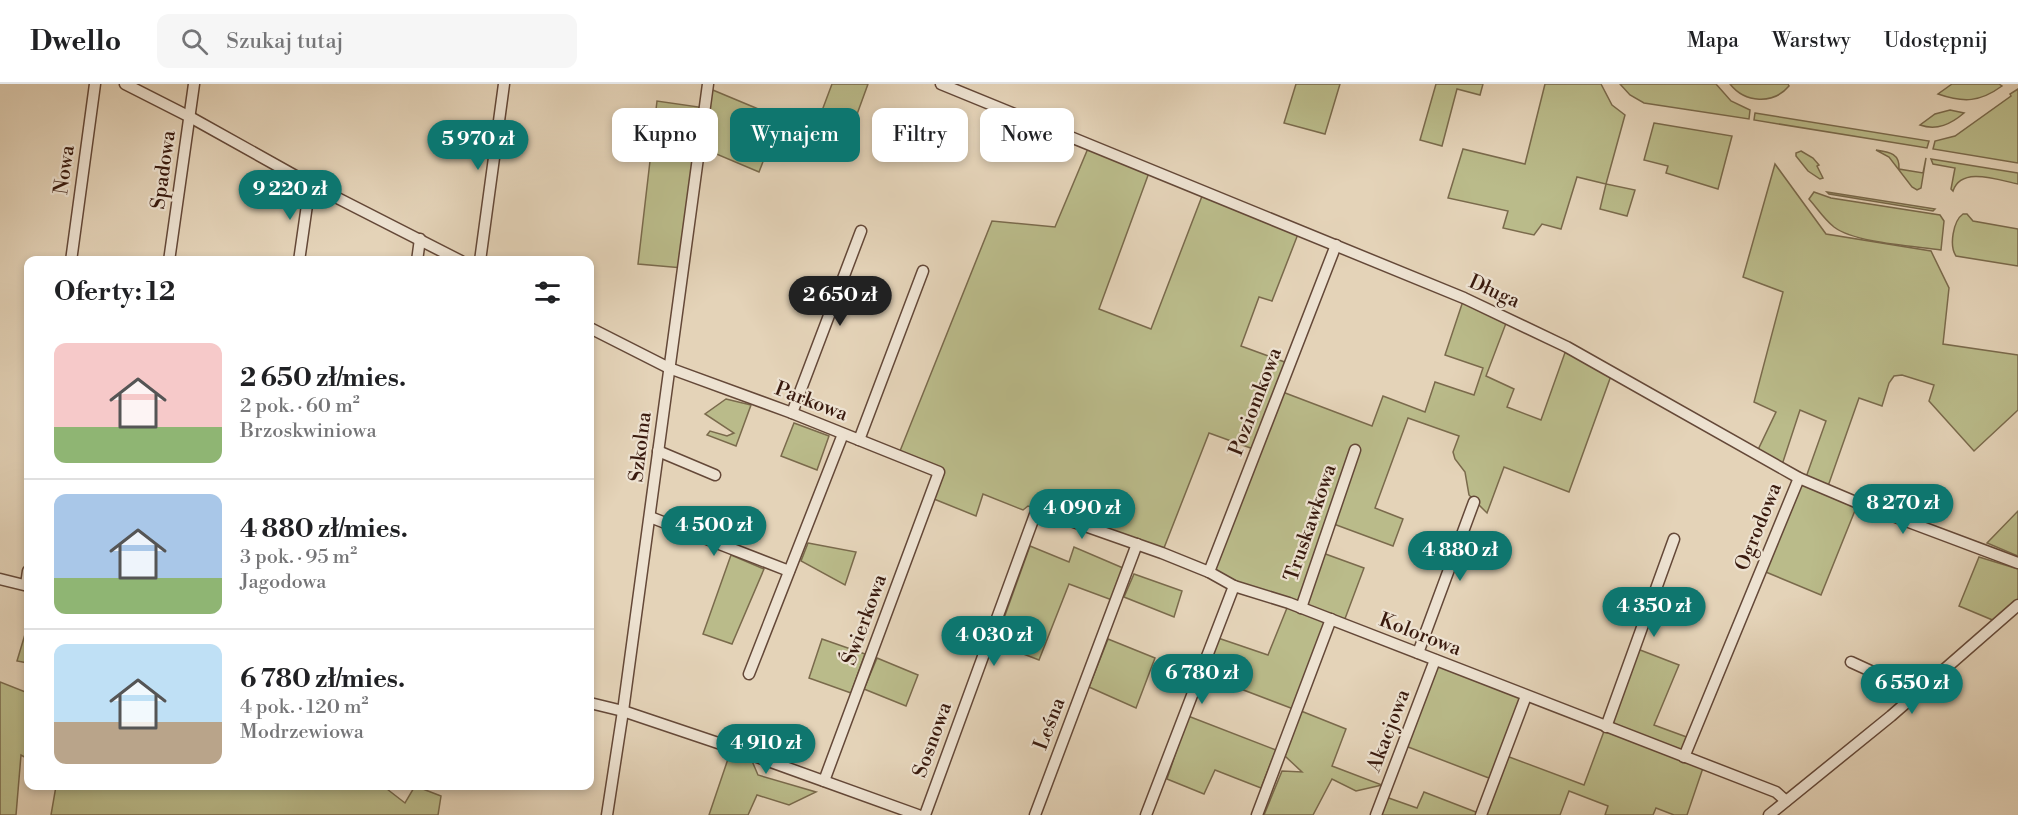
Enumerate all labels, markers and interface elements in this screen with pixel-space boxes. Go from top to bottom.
search box [157,14,577,68]
text: Dwello [30,24,121,59]
icon: search [178,25,211,58]
text: Szukaj tutaj [226,28,344,55]
text: Mapa [1687,28,1739,54]
text: Warstwy [1772,28,1851,54]
text: Udostępnij [1884,28,1988,54]
chip: Kupno [612,108,718,162]
chip: Wynajem [730,108,860,162]
chip: Filtry [872,108,968,162]
chip: Nowe [980,108,1074,162]
pin: 5 970 zł [416,120,540,171]
text: 5 970 zł [441,127,515,152]
street label: Spadowa [146,128,182,211]
street label: Nowa [49,143,81,196]
pin: 9 220 zł [228,170,352,221]
text: 9 220 zł [253,177,327,202]
street label: Długa [1465,270,1524,315]
text: Oferty: 12 [54,276,175,308]
icon: filters [531,276,564,309]
pin: 2 650 zł [778,276,902,327]
text: 2 650 zł [803,283,877,308]
street label: Poziomkowa [1224,344,1288,460]
text: 2 650 zł/mies. [240,362,406,394]
icon: home [102,367,174,439]
street label: Parkowa [771,377,852,428]
text: 2 pok. · 60 m² [240,394,360,419]
street label: Szkolna [624,410,658,484]
text: Brzoskwiniowa [240,419,377,444]
street label: Truskawkowa [1279,460,1343,585]
street label: Ogrodowa [1730,479,1788,575]
pin: 8 270 zł [1841,484,1965,535]
pin: 4 090 zł [1020,489,1144,540]
text: 8 270 zł [1866,491,1940,516]
text: 4 090 zł [1043,496,1121,521]
pin: 4 500 zł [652,506,776,557]
text: 4 880 zł/mies. [240,513,408,545]
text: 4 500 zł [675,513,753,538]
icon: home [102,518,174,590]
pin: 4 880 zł [1398,531,1522,582]
text: 4 880 zł [1422,538,1498,563]
text: 3 pok. · 95 m² [240,545,357,570]
text: Jagodowa [240,570,326,595]
street label: Świerkowa [836,570,893,669]
pin: 4 350 zł [1592,587,1716,638]
text: 4 350 zł [1617,594,1691,619]
street label: Kolorowa [1375,608,1466,662]
pin: 4 030 zł [932,616,1056,667]
text: 4 030 zł [955,623,1033,648]
pin: 6 780 zł [1140,654,1264,705]
text: 6 780 zł [1165,661,1239,686]
text: 6 780 zł/mies. [240,663,405,695]
pin: 6 550 zł [1850,664,1974,715]
icon: home [102,668,174,740]
text: 6 550 zł [1875,671,1949,696]
street label: Akacjowa [1361,685,1416,777]
street label: Leśna [1029,693,1072,754]
text: 4 pok. · 120 m² [240,695,369,720]
street label: Sosnowa [908,698,958,781]
text: Modrzewiowa [240,720,364,745]
pin: 4 910 zł [704,724,828,775]
text: 4 910 zł [730,731,802,756]

